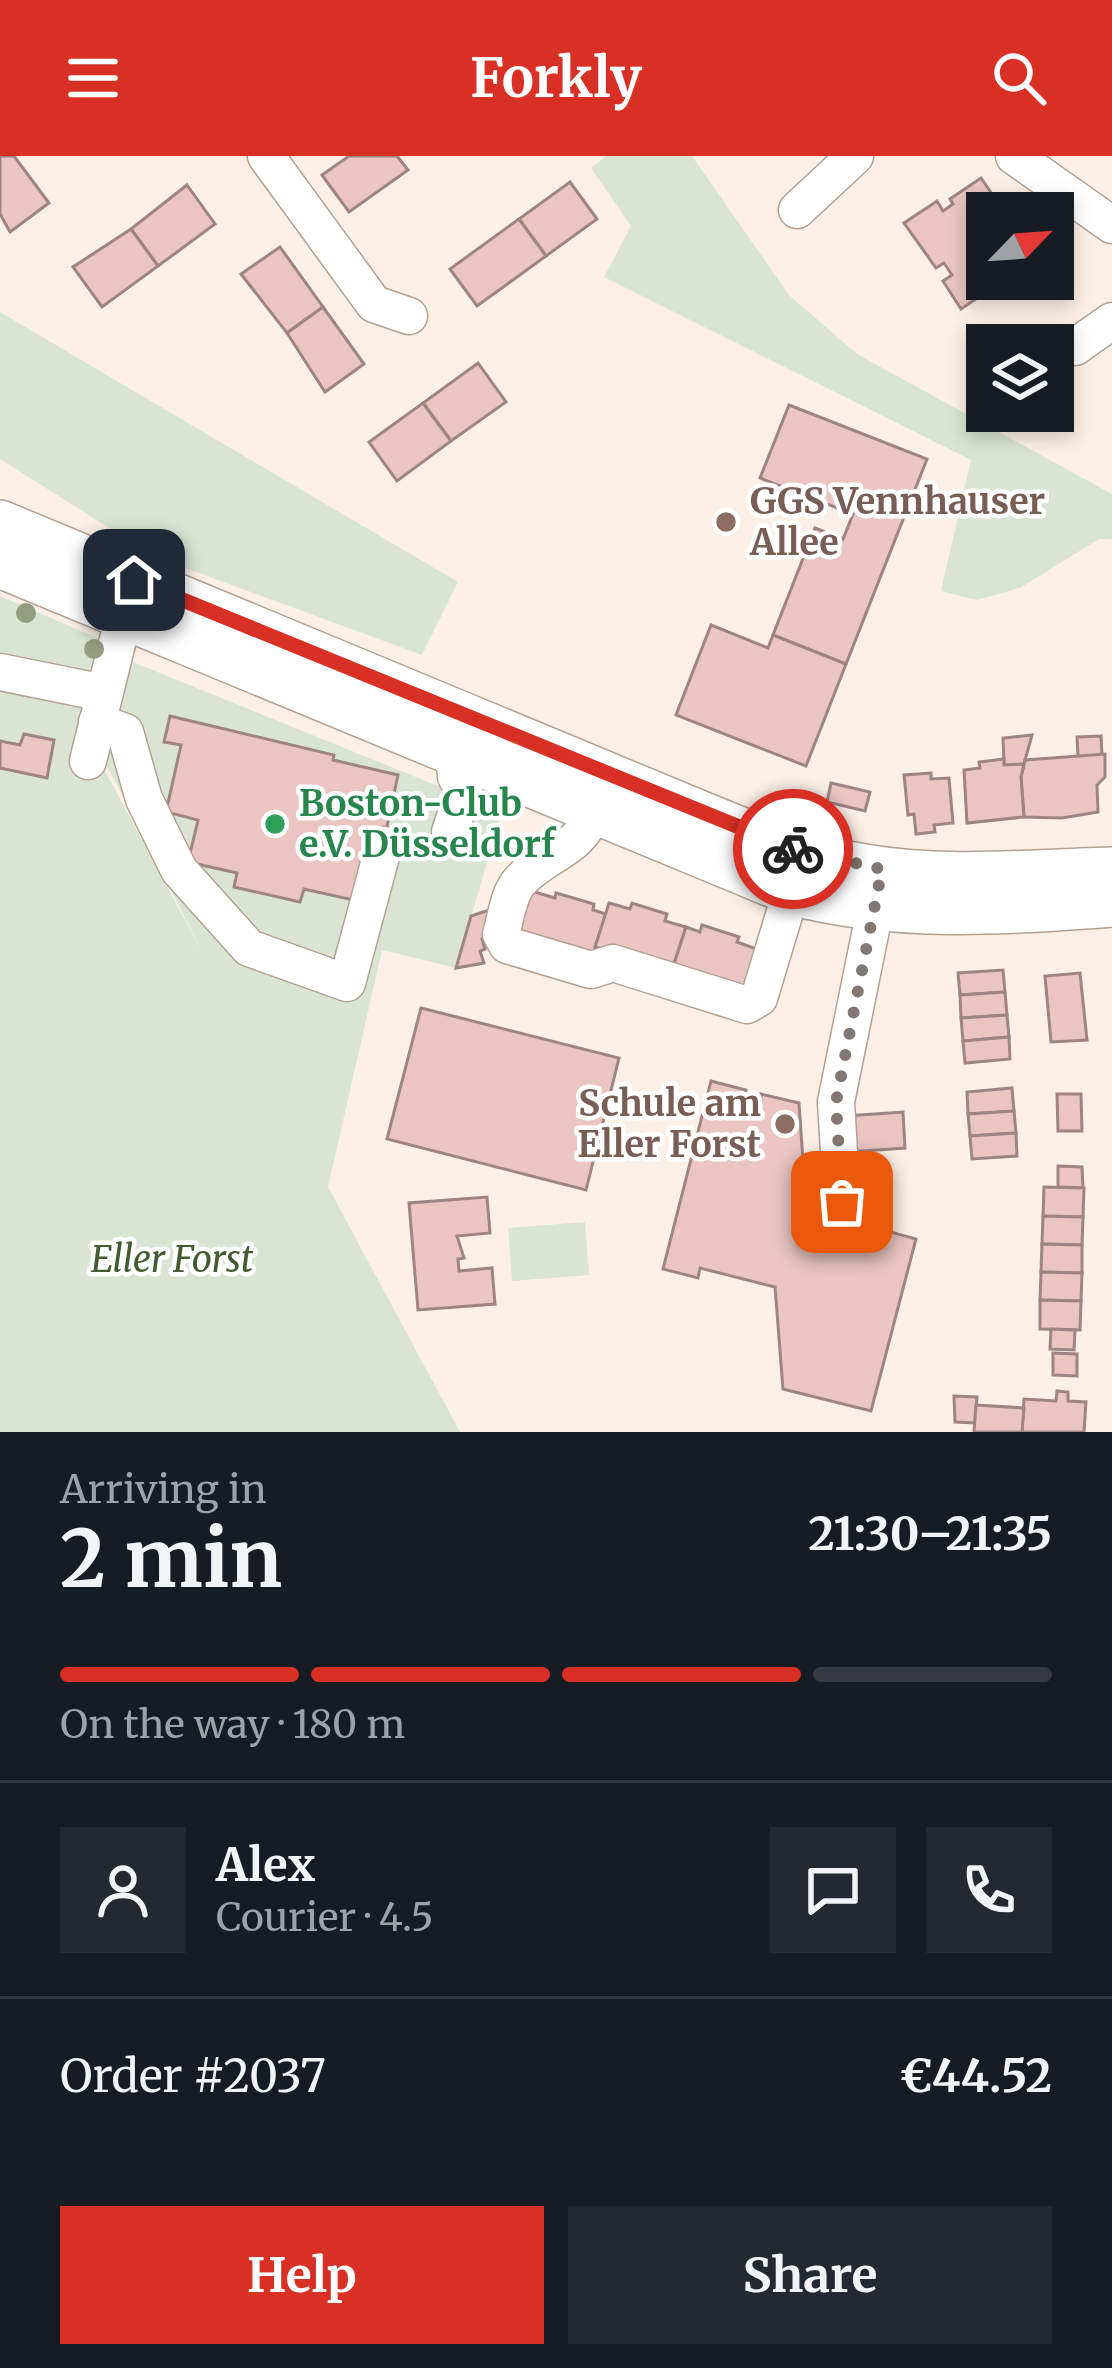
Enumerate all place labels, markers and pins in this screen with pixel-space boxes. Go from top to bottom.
place label: GGS Vennhauser Allee [749,479,1045,565]
marker: GGS Vennhauser Allee [713,509,739,535]
pin [83,529,185,631]
place label: Boston-Club e.V. Düsseldorf [299,781,557,867]
marker: Boston-Club e.V. Düsseldorf [262,811,288,837]
place label: Schule am Eller Forst [577,1081,762,1167]
marker: Schule am Eller Forst [772,1111,798,1137]
pin [791,1151,893,1253]

